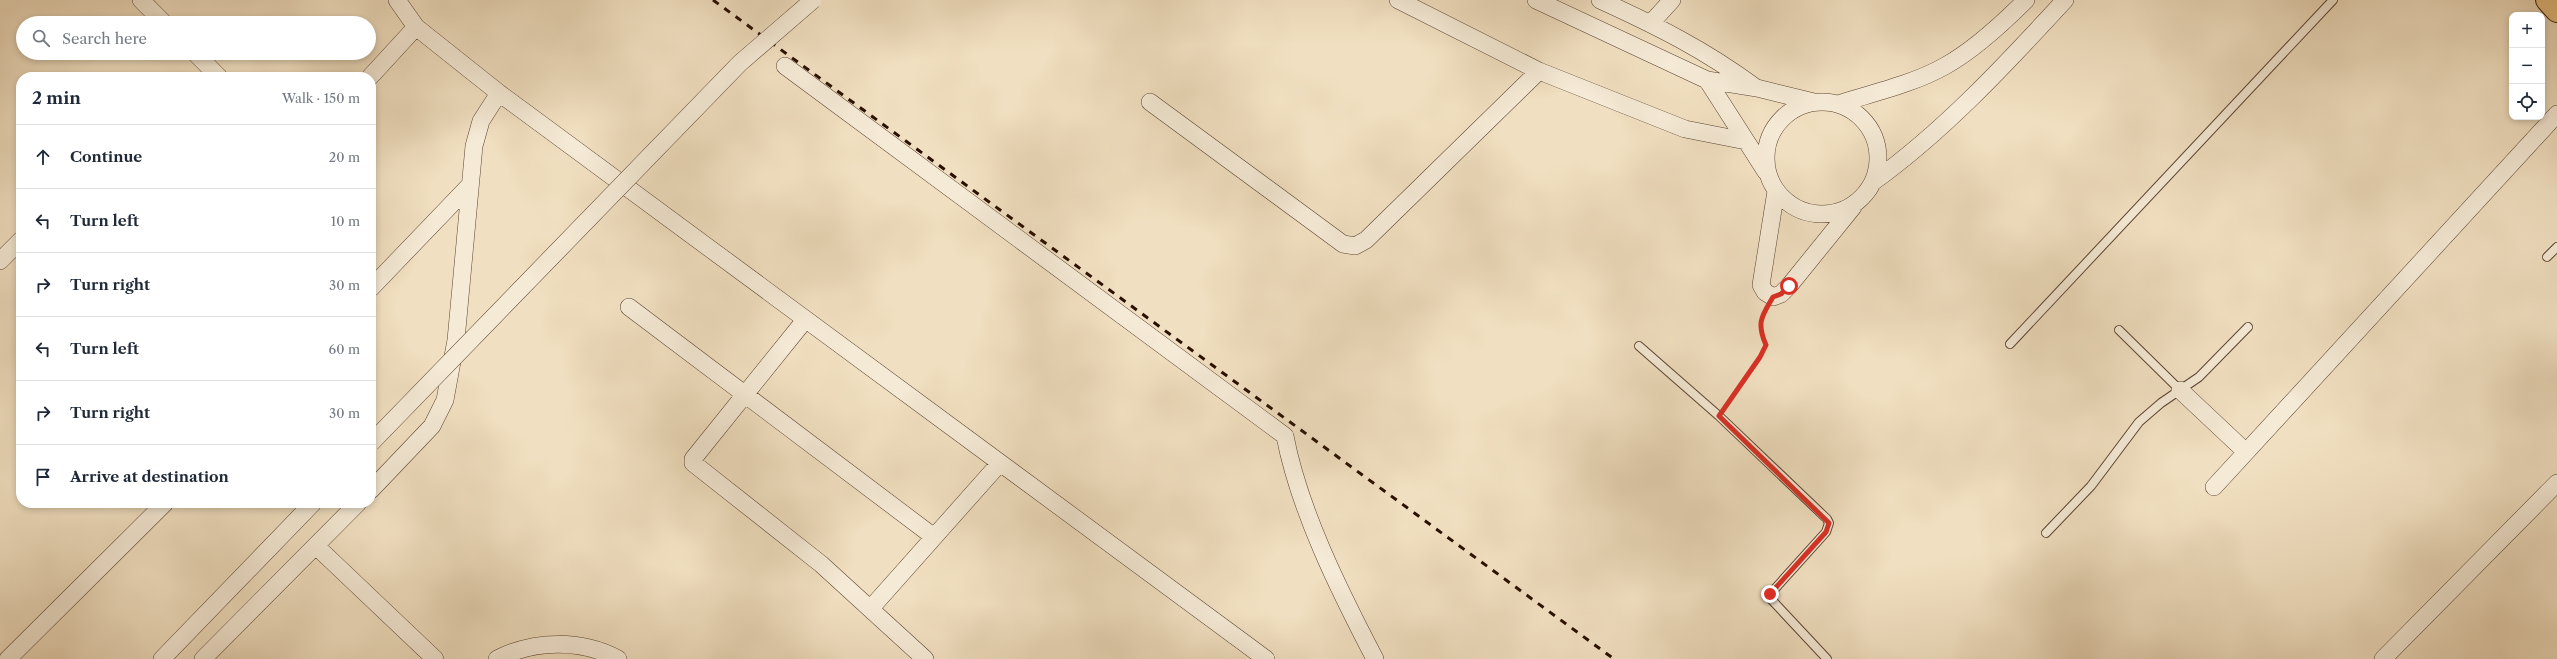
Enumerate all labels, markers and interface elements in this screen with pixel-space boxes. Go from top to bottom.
map controls [2509,12,2545,120]
button: + [2509,12,2545,48]
search box [16,16,376,60]
icon: search [30,27,52,49]
text: Search here [62,29,147,48]
button: − [2509,48,2545,84]
button: locate [2509,84,2545,120]
text: 2 min [32,88,81,108]
text: Walk · 150 m [282,90,360,106]
icon: ahead [32,146,54,168]
text: Continue [70,147,142,166]
text: 20 m [329,149,360,165]
icon: left [32,210,54,232]
text: Turn left [70,211,139,230]
text: 10 m [331,213,360,229]
icon: right [32,274,54,296]
text: Turn right [70,275,150,294]
text: 30 m [329,277,360,293]
route start [1780,277,1798,295]
icon: left [32,338,54,360]
text: Turn left [70,339,139,358]
text: 60 m [329,341,360,357]
icon: right [32,402,54,424]
text: Turn right [70,403,150,422]
text: 30 m [329,405,360,421]
icon: arrive [32,466,54,488]
text: Arrive at destination [70,467,229,486]
route end [1761,585,1779,603]

